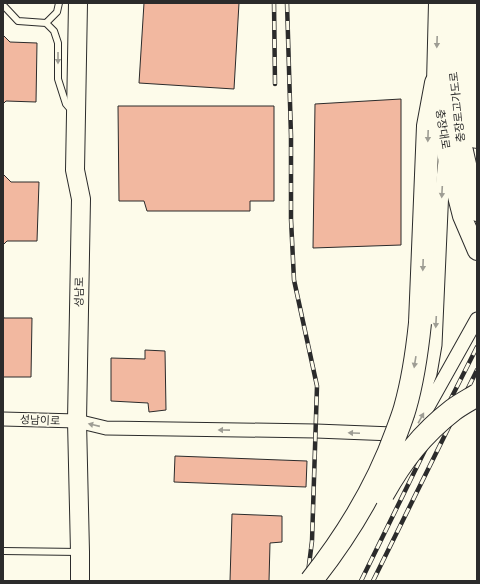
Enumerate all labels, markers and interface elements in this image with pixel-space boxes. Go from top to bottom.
one-way arrow [434,36,440,49]
one-way arrow [55,52,61,65]
street label: 충장로고가도로 [446,71,468,143]
street label: 충장대로 [433,108,453,150]
one-way arrow [424,130,431,142]
one-way arrow [439,186,446,198]
one-way arrow [419,259,426,271]
street label: 성남로 [72,277,86,307]
one-way arrow [433,316,440,328]
one-way arrow [412,356,418,368]
street label: 성남이로 [20,412,60,428]
one-way arrow [418,412,424,424]
one-way arrow [88,421,100,427]
one-way arrow [217,427,230,433]
one-way arrow [347,430,360,436]

